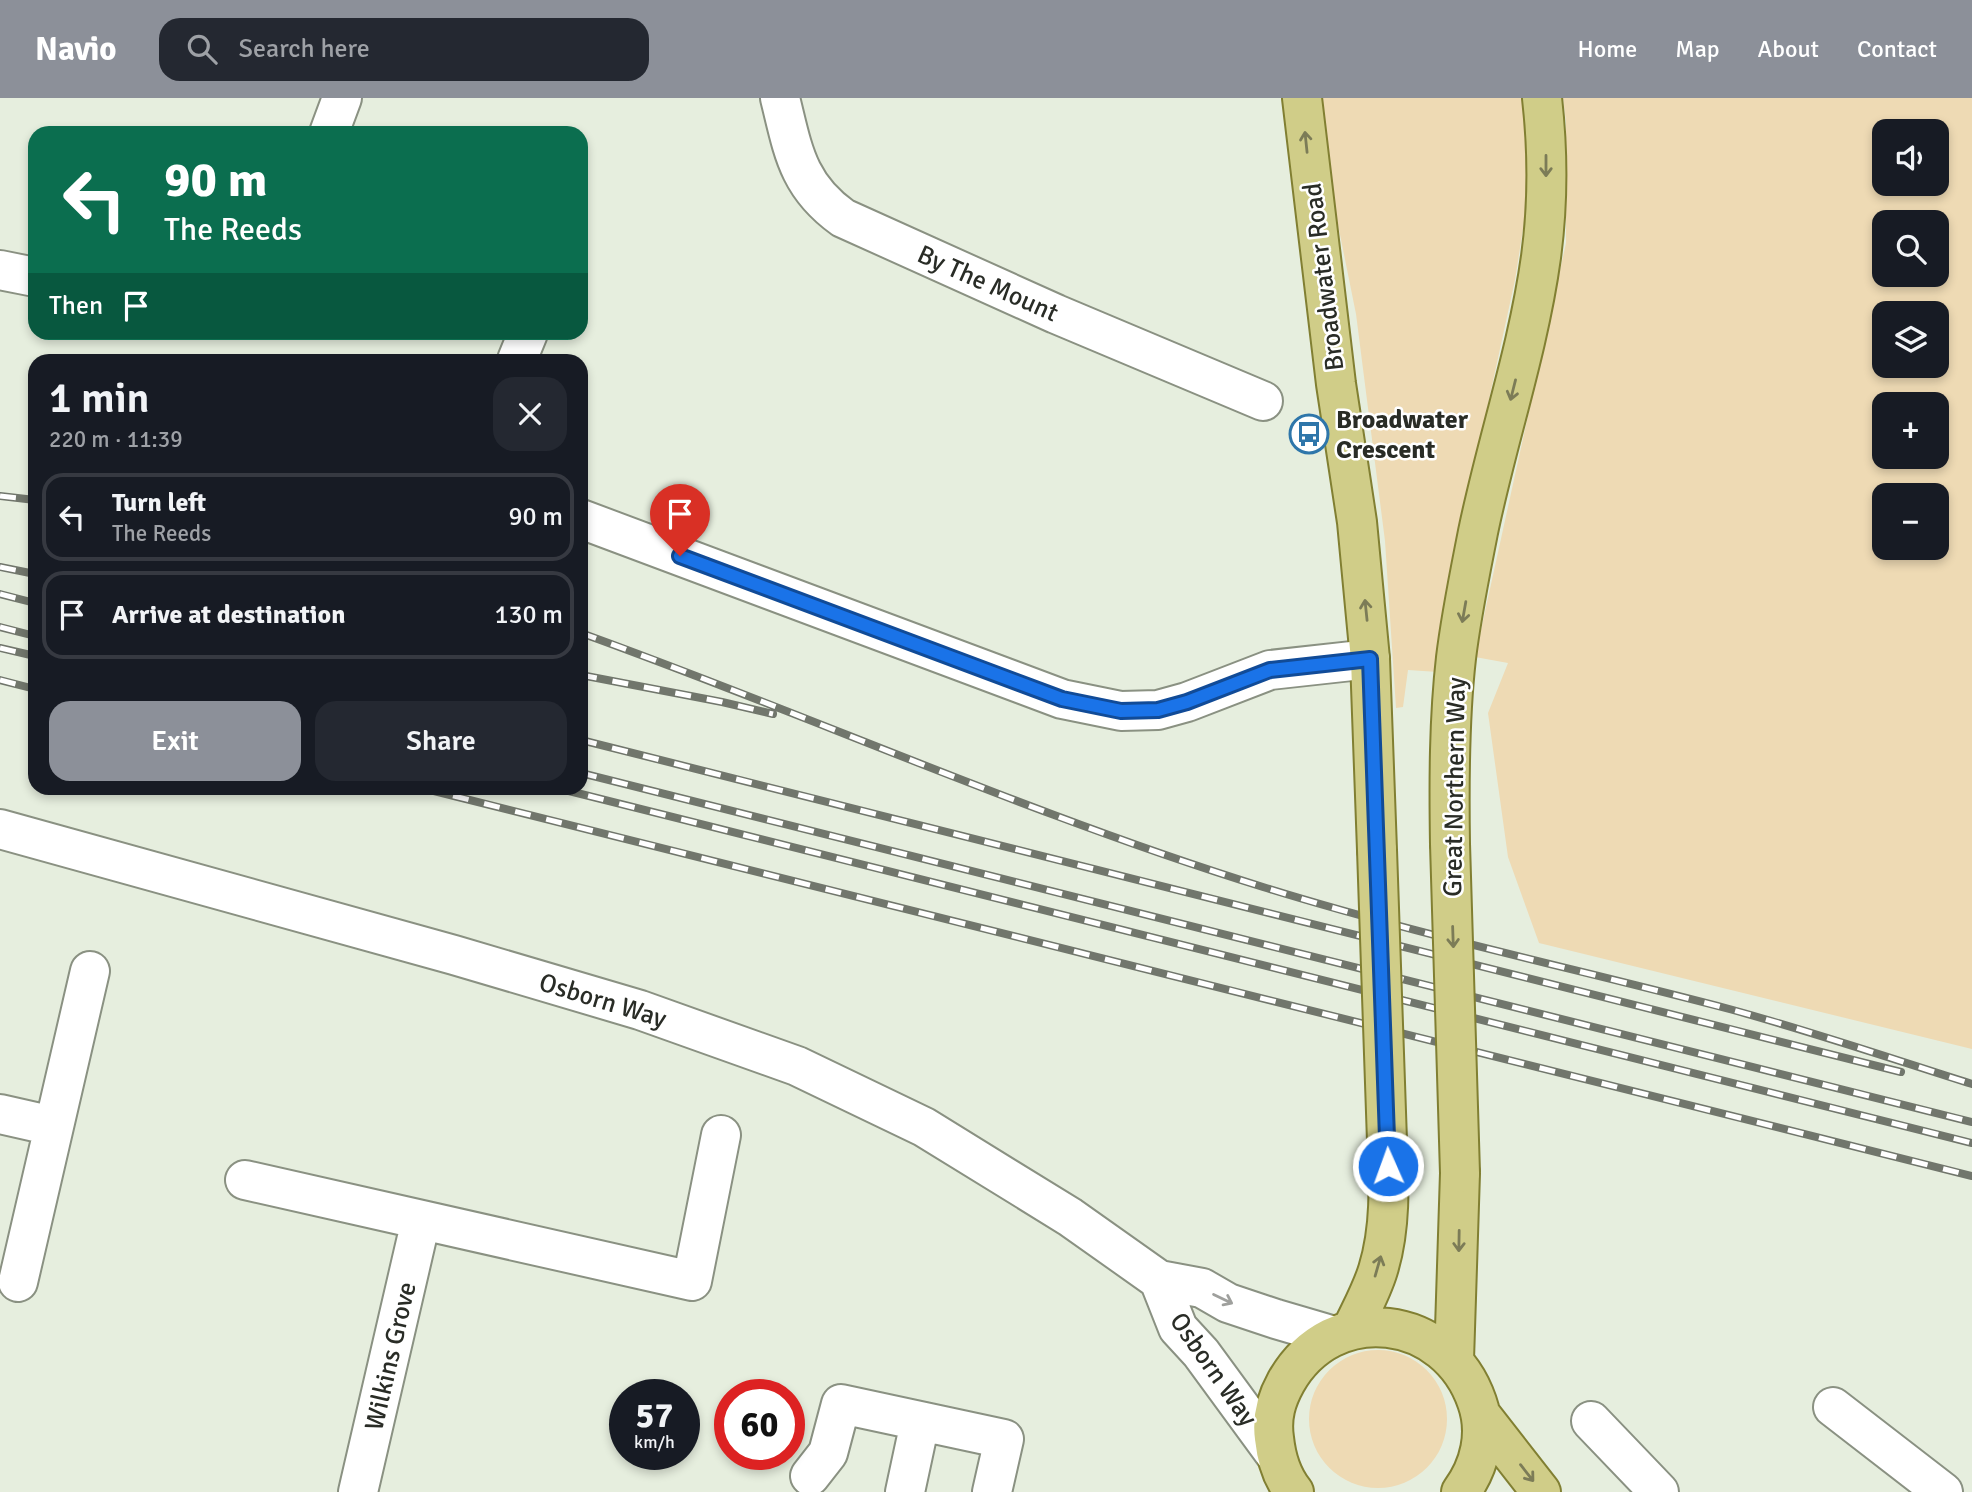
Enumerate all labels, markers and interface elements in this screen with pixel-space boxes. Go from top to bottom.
search box [159,18,649,81]
text: Navio [35,29,117,70]
icon: search [183,30,221,68]
text: Search here [239,33,370,65]
text: Home [1577,34,1637,64]
text: Map [1675,34,1720,64]
text: About [1758,34,1819,64]
text: Contact [1857,34,1937,64]
map controls [1872,119,1949,560]
button: sound [1872,119,1949,196]
one-way arrow [1300,131,1313,153]
text: 90 m [164,150,267,210]
icon: left [49,154,140,245]
one-way arrow [1539,154,1553,177]
street label: Broadwater Road [1297,181,1351,373]
text: The Reeds [164,210,302,249]
button: search [1872,210,1949,287]
street label: By The Mount [912,239,1063,329]
icon: arrive [117,287,155,325]
text: Then [49,290,103,322]
button: layers [1872,301,1949,378]
text: 1 min [49,373,150,424]
button: close [493,377,567,451]
one-way arrow [1506,378,1519,401]
button: + [1872,392,1949,469]
place label: Broadwater Crescent [1336,404,1469,466]
bus stop icon: Broadwater Crescent [1288,413,1330,455]
text: 220 m · 11:39 [49,425,183,454]
button: − [1872,483,1949,560]
pin [650,484,710,556]
text: Turn left [112,487,206,519]
icon: arrive [661,495,699,533]
icon: left [53,498,91,536]
text: 90 m [508,501,563,533]
text: The Reeds [112,519,211,548]
icon: arrive [53,596,91,634]
text: Arrive at destination [112,599,345,631]
text: 130 m [494,599,563,631]
one-way arrow [1359,599,1372,622]
one-way arrow [1457,601,1470,623]
street label: Great Northern Way [1437,677,1473,897]
button: Exit [49,701,301,781]
button: Share [315,701,567,781]
one-way arrow [1447,925,1460,948]
street label: Osborn Way [535,966,670,1035]
position arrow [1351,1129,1425,1203]
one-way arrow [1452,1230,1465,1253]
one-way arrow [1372,1255,1385,1278]
street label: Wilkins Grove [358,1279,424,1434]
one-way arrow [1212,1293,1233,1307]
street label: Osborn Way [1162,1307,1264,1433]
speed limit sign: 60 [714,1379,805,1470]
text: 57 [636,1394,673,1437]
text: km/h [634,1431,675,1453]
one-way arrow [1519,1463,1534,1481]

